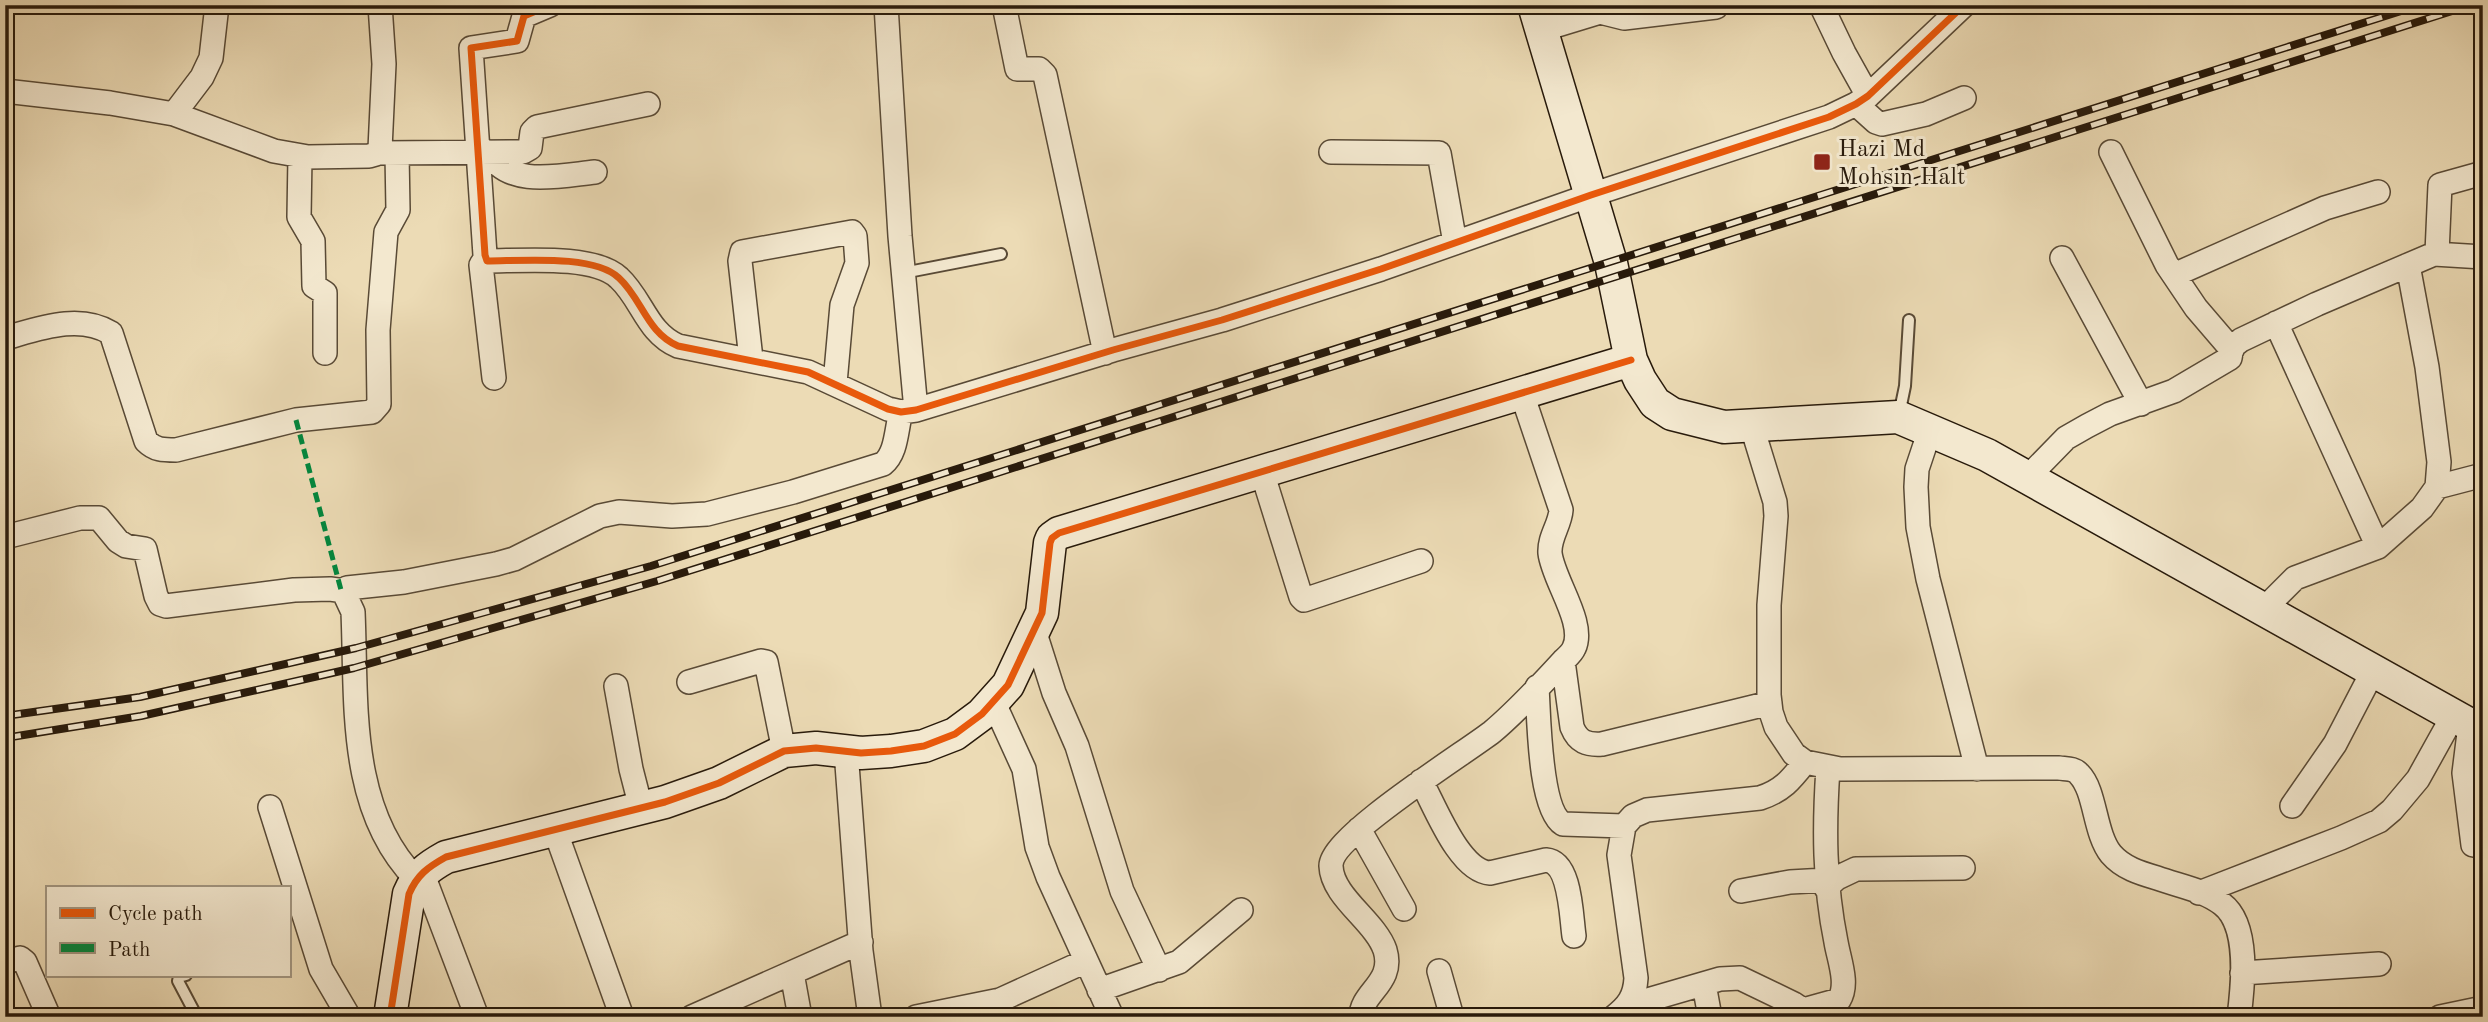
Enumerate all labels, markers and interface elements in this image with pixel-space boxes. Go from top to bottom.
place label: Hazi Md Mohsin Halt [1838,138,1965,190]
marker: Hazi Md Mohsin Halt [1812,152,1832,172]
legend [46,886,290,976]
text: Cycle path [108,904,203,925]
text: Path [108,940,151,961]

